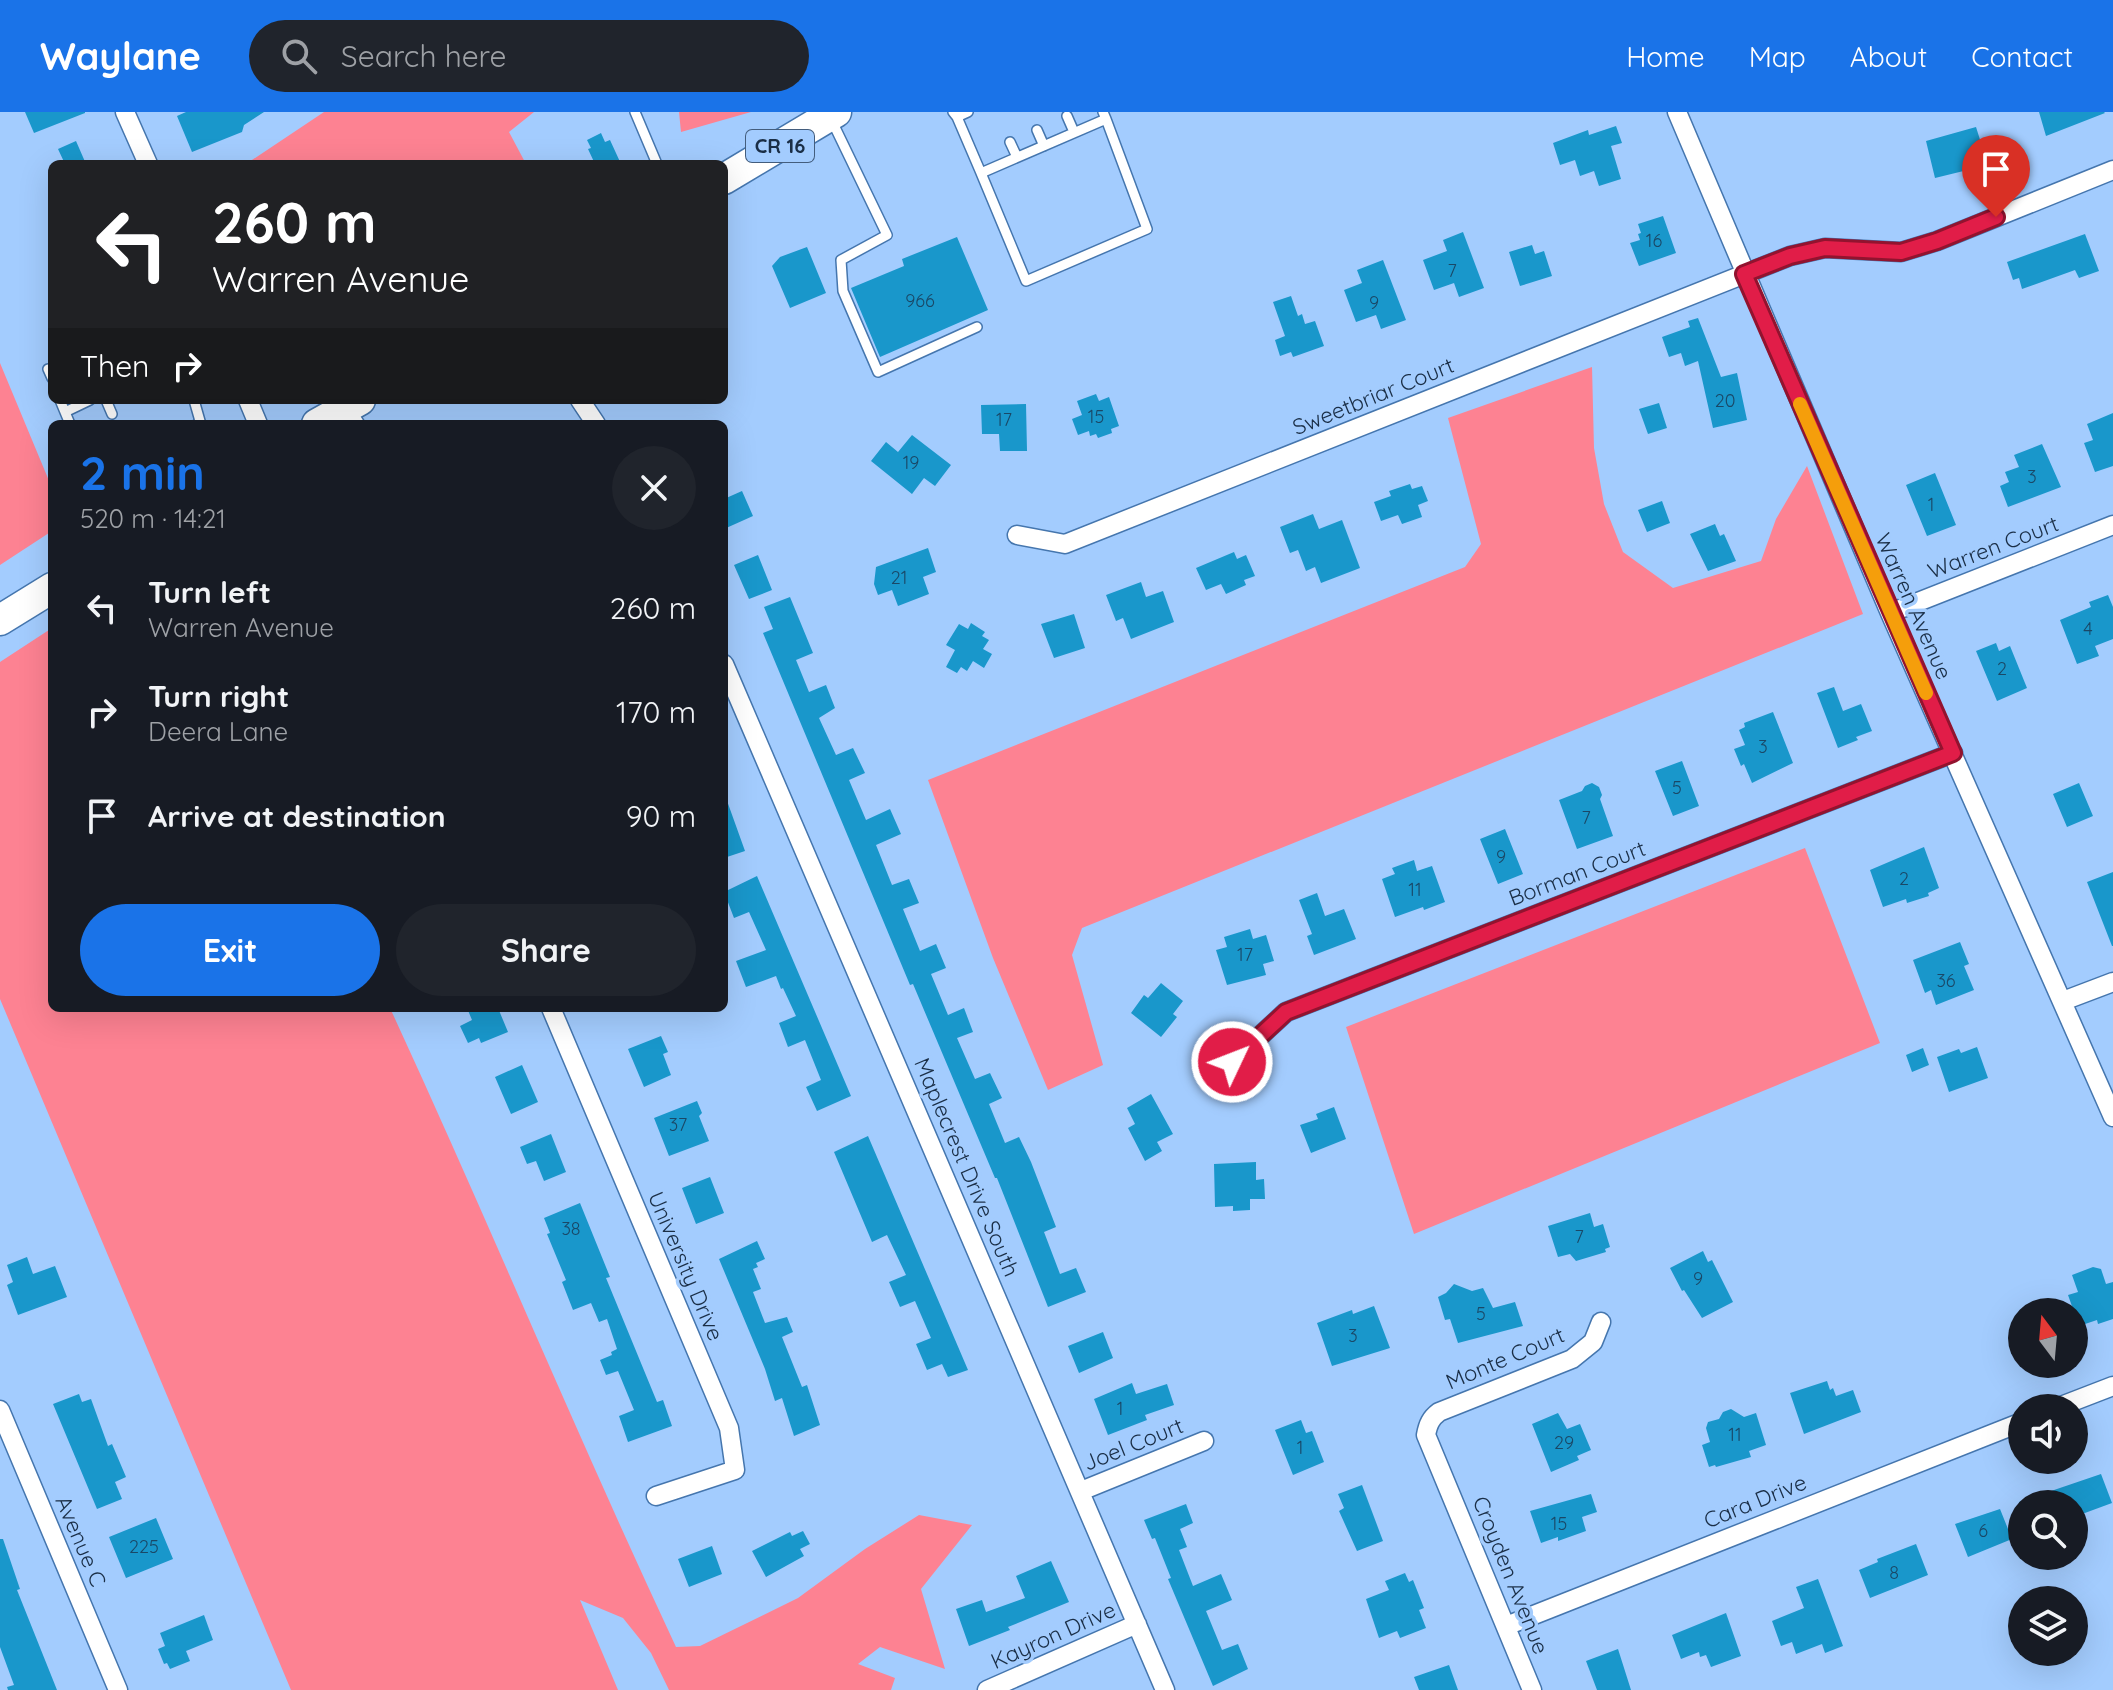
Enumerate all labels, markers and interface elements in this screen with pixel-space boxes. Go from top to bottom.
search box [249,20,809,92]
text: Waylane [40,32,201,80]
icon: search [277,34,321,78]
text: Search here [341,37,506,75]
text: Home [1626,39,1705,74]
text: Map [1749,39,1806,74]
text: About [1850,39,1927,74]
text: Contact [1971,39,2073,74]
road number: CR 16 [746,130,814,162]
pin [1962,135,2030,217]
icon: arrive [1974,147,2018,191]
text: 260 m [212,187,377,257]
icon: left [80,192,184,296]
house number: 16 [1646,229,1662,252]
text: Warren Avenue [212,256,469,301]
house number: 7 [1447,259,1457,282]
house number: 966 [905,289,935,312]
house number: 9 [1369,291,1379,314]
icon: right [165,344,209,388]
text: Then [80,347,149,385]
street label: Sweetbriar Court [1288,351,1458,441]
house number: 20 [1715,389,1735,412]
house number: 15 [1088,405,1104,428]
house number: 17 [996,408,1012,431]
text: 2 min [80,442,205,502]
button: close [612,446,696,530]
house number: 19 [903,451,919,474]
house number: 3 [2027,465,2037,488]
house number: 1 [1928,493,1934,516]
text: 520 m · 14:21 [80,502,226,535]
street label: Warren Court [1924,509,2062,585]
street label: Warren Avenue [1869,528,1959,684]
house number: 21 [891,566,907,589]
text: Turn left [148,573,271,611]
icon: left [80,586,124,630]
text: 260 m [610,589,696,627]
text: Warren Avenue [148,611,334,644]
house number: 4 [2083,617,2093,640]
house number: 2 [1997,657,2007,680]
text: Turn right [148,677,289,715]
icon: right [80,690,124,734]
text: 170 m [616,693,696,731]
text: Deera Lane [148,715,288,748]
house number: 3 [1758,735,1768,758]
house number: 5 [1672,776,1682,799]
icon: arrive [80,794,124,838]
text: Arrive at destination [148,797,446,835]
text: 90 m [626,797,696,835]
house number: 7 [1581,806,1591,829]
street label: Borman Court [1505,834,1649,912]
house number: 9 [1496,845,1506,868]
house number: 2 [1899,867,1909,890]
house number: 11 [1408,878,1422,901]
button: Exit [80,904,380,996]
button: Share [396,904,696,996]
house number: 17 [1237,943,1253,966]
house number: 36 [1936,969,1956,992]
position arrow [1190,1020,1274,1104]
street label: Maplecrest Drive South [908,1053,1026,1281]
house number: 37 [669,1113,687,1136]
street label: University Drive [642,1187,730,1345]
house number: 38 [561,1217,581,1240]
house number: 7 [1574,1225,1584,1248]
house number: 9 [1693,1267,1703,1290]
north arrow [2008,1298,2088,1378]
map controls [2008,1298,2088,1666]
house number: 5 [1476,1302,1486,1325]
street label: Monte Court [1441,1320,1569,1396]
house number: 3 [1348,1324,1358,1347]
button: sound [2008,1394,2088,1474]
house number: 1 [1117,1397,1123,1420]
street label: Joel Court [1079,1411,1187,1477]
house number: 11 [1728,1423,1742,1446]
house number: 29 [1554,1431,1574,1454]
house number: 1 [1297,1436,1303,1459]
street label: Cara Drive [1700,1468,1810,1534]
button: search [2008,1490,2088,1570]
street label: Avenue C [49,1492,113,1590]
street label: Croyden Avenue [1467,1492,1555,1658]
house number: 15 [1551,1512,1567,1535]
house number: 6 [1978,1519,1988,1542]
house number: 225 [129,1535,159,1558]
house number: 8 [1889,1561,1899,1584]
button: layers [2008,1586,2088,1666]
street label: Kayron Drive [986,1595,1120,1675]

